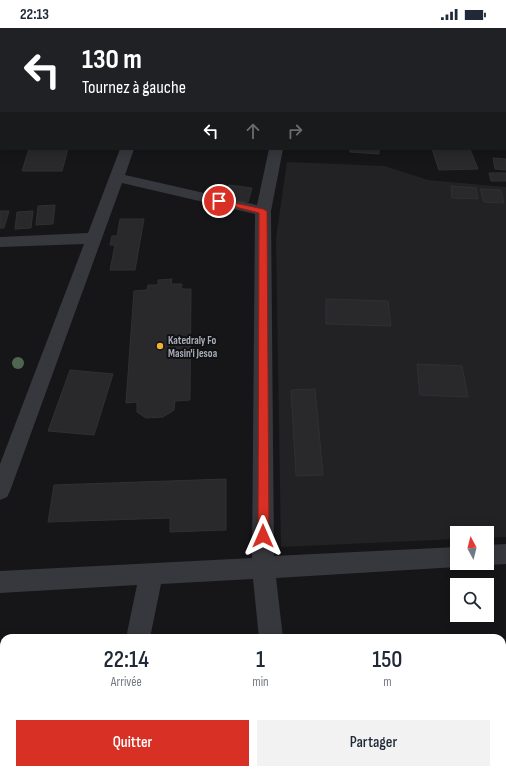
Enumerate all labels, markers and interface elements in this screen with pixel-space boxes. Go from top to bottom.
text: 22:13 [20,5,49,24]
text: 130 m [82,43,142,76]
icon: left [16,44,68,96]
text: Tournez à gauche [82,77,186,98]
icon: left [200,120,222,142]
icon: ahead [242,120,264,142]
icon: right [284,120,306,142]
pin [202,184,236,218]
icon: arrive [208,190,230,212]
place label: Katedraly Fo Masin'i Jesoa [168,334,218,360]
marker: Katedraly Fo Masin'i Jesoa [155,341,165,351]
position arrow [242,515,284,557]
north arrow [450,526,494,570]
map controls [450,526,494,622]
button: search [450,578,494,622]
text: 22:14 [104,645,149,674]
text: 1 [256,645,265,674]
text: 150 [372,645,402,674]
text: Arrivée [111,674,142,690]
text: min [252,674,269,690]
text: m [383,674,392,690]
button: Quitter [16,720,249,766]
button: Partager [257,720,490,766]

